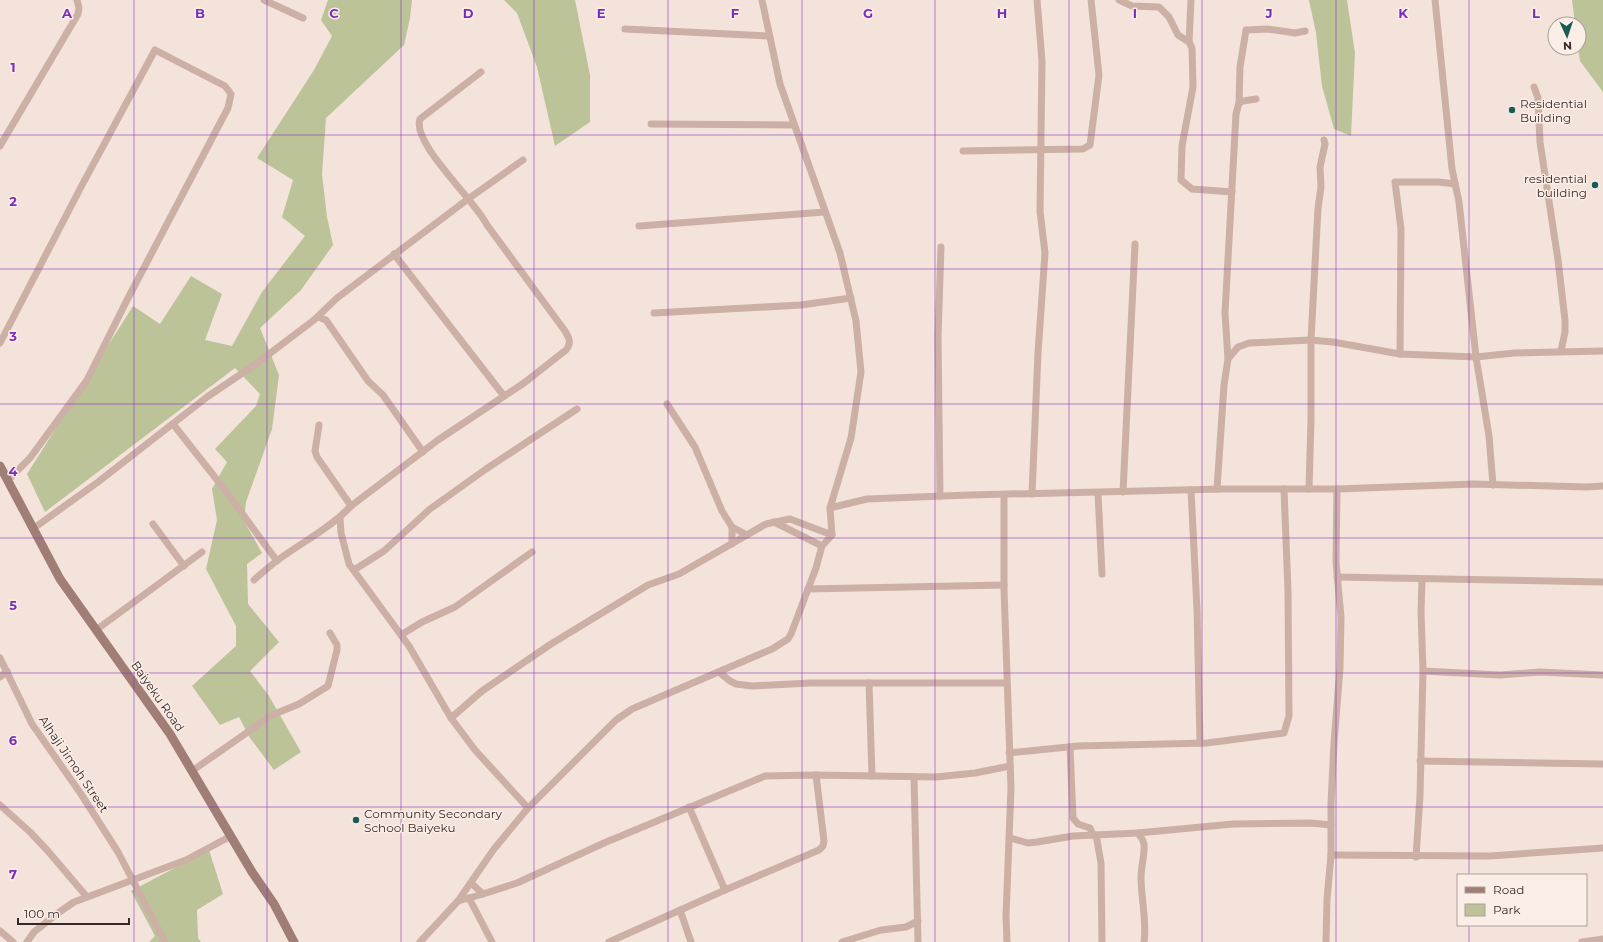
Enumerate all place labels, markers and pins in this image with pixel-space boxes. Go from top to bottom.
place label: Residential Building [1520,96,1587,125]
marker: Residential Building [1507,105,1517,115]
place label: residential building [1524,171,1587,200]
marker: residential building [1590,180,1600,190]
place label: Community Secondary School Baiyeku [364,806,502,835]
marker: Community Secondary School Baiyeku [351,815,361,825]

